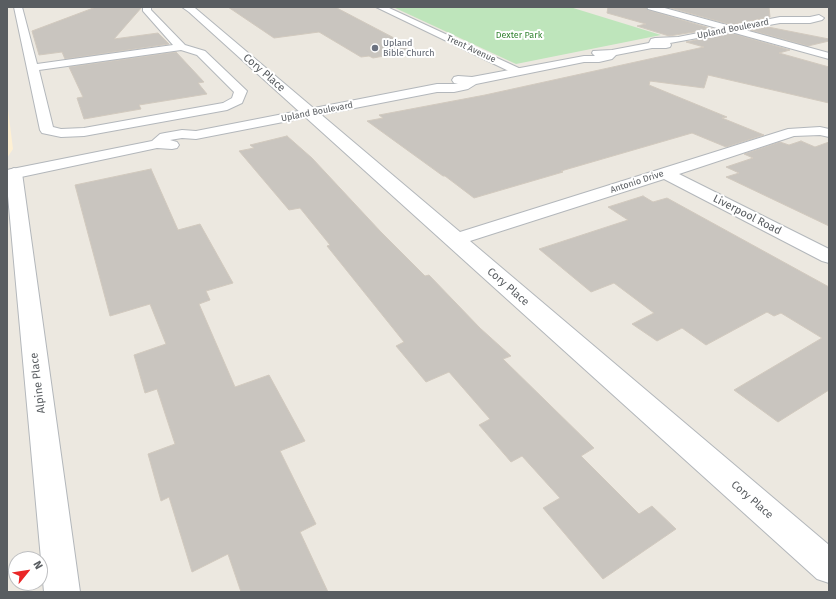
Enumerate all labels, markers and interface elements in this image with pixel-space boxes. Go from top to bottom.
street label: Upland Boulevard [696,17,770,41]
park label: Dexter Park [496,30,542,40]
street label: Trent Avenue [445,33,497,65]
place label: Upland Bible Church [383,38,434,59]
marker: Upland Bible Church [370,43,380,53]
street label: Cory Place [240,51,288,95]
street label: Upland Boulevard [280,100,354,124]
street label: Antonio Drive [609,168,665,196]
street label: Liverpool Road [711,192,783,238]
street label: Cory Place [484,265,532,309]
street label: Alpine Place [28,352,48,414]
street label: Cory Place [728,478,776,522]
north arrow [8,551,48,591]
text: N [31,559,45,572]

